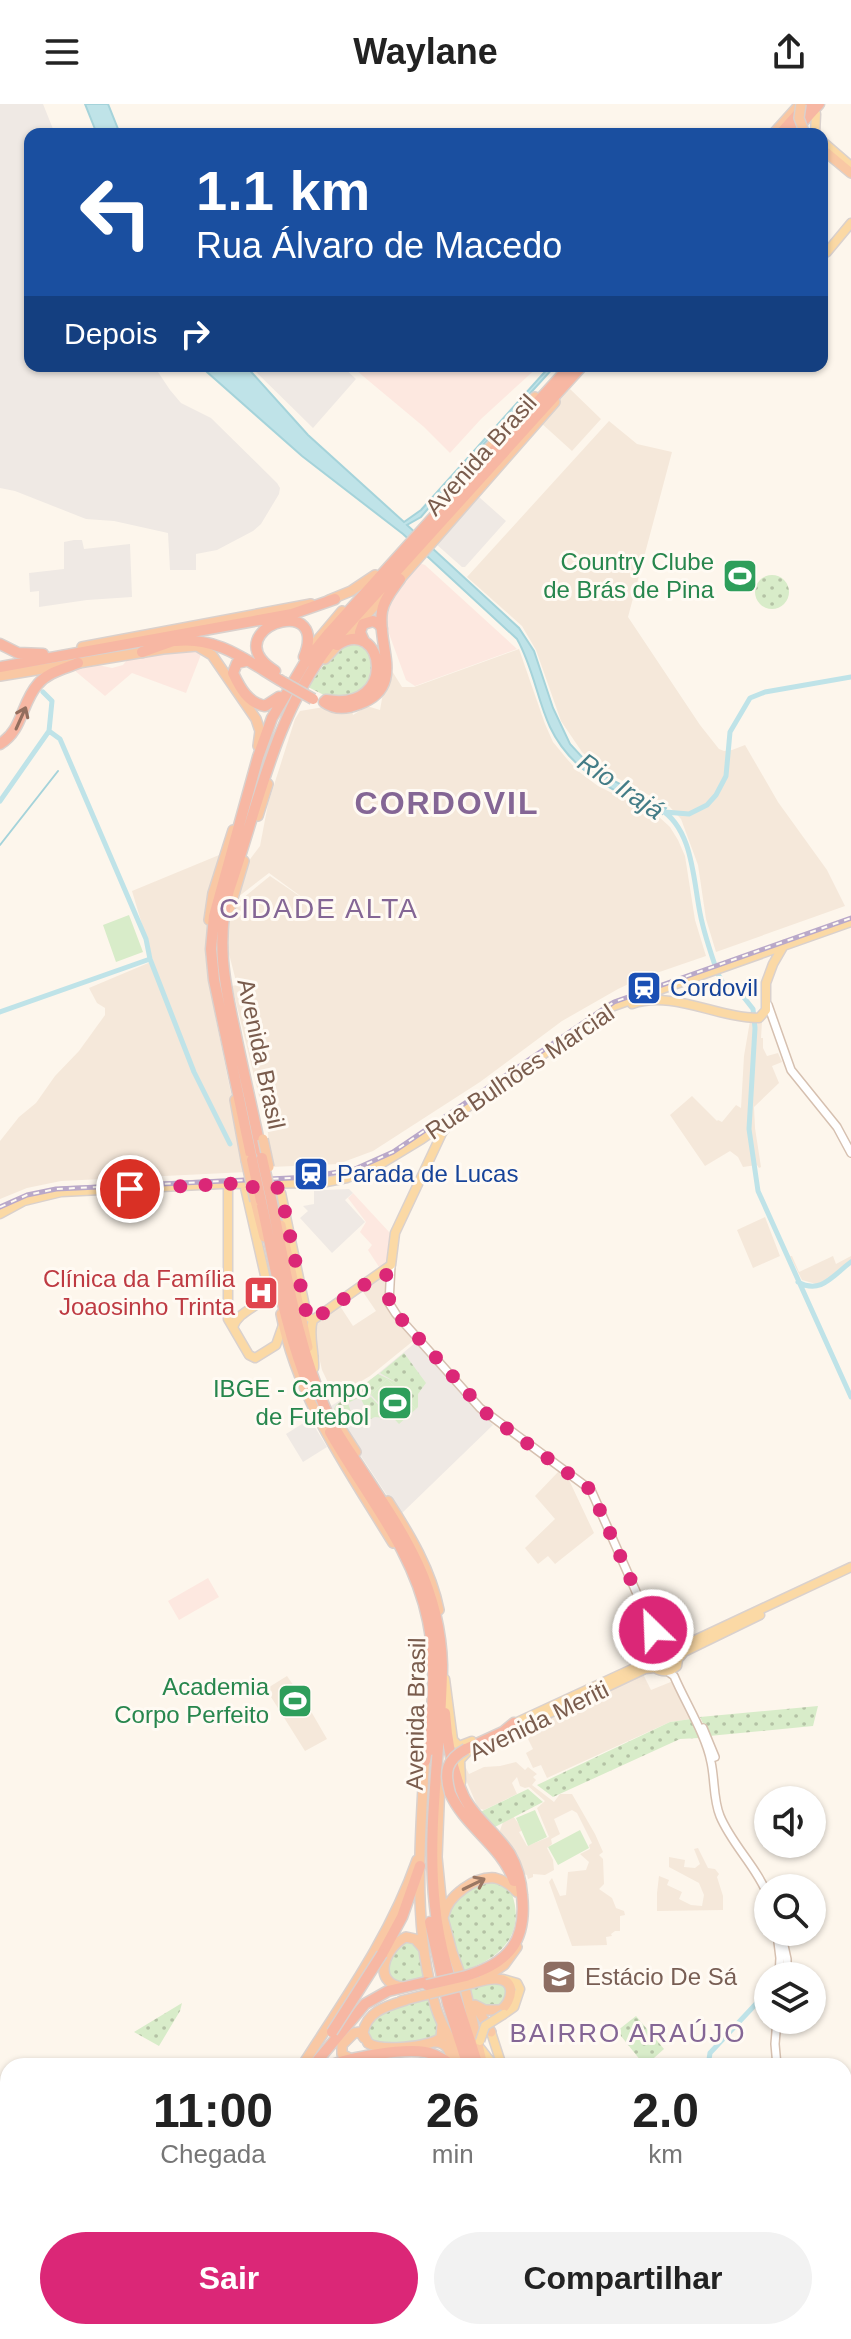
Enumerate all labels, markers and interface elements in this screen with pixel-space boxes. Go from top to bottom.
icon: menu [40,30,84,74]
icon: share [767,30,811,74]
text: Waylane [353,31,498,72]
text: 1.1 km [196,159,370,222]
icon: left [64,160,168,264]
text: Rua Álvaro de Macedo [196,225,562,266]
icon: right [173,312,217,356]
text: Depois [64,317,157,350]
street label: Avenida Brasil [419,389,542,521]
place label: Country Clube de Brás de Pina [543,548,715,603]
sports icon: Country Clube de Brás de Pina [721,557,759,595]
one-way arrow [14,707,29,731]
water label: Rio Irajá [572,746,670,826]
district label: CORDOVIL [355,785,539,821]
district label: CIDADE ALTA [219,893,419,924]
station icon: Cordovil [625,969,663,1007]
place label: Cordovil [670,974,758,1001]
street label: Avenida Brasil [232,976,291,1132]
street label: Rua Bulhões Marcial [420,998,619,1145]
pin [96,1155,164,1223]
station icon: Parada de Lucas [292,1155,330,1193]
place label: Parada de Lucas [337,1160,518,1187]
icon: arrive [108,1167,152,1211]
place label: Clínica da Família Joaosinho Trinta [43,1265,236,1320]
hospital icon: Clínica da Família Joaosinho Trinta [242,1274,280,1312]
place label: IBGE - Campo de Futebol [213,1375,369,1430]
sports icon: IBGE - Campo de Futebol [376,1384,414,1422]
position arrow [611,1588,695,1672]
street label: Avenida Brasil [401,1637,430,1791]
place label: Academia Corpo Perfeito [114,1673,270,1728]
street label: Avenida Meriti [465,1675,613,1766]
sports icon: Academia Corpo Perfeito [276,1682,314,1720]
map controls [754,1786,826,2034]
button: sound [754,1786,826,1858]
button: search [754,1874,826,1946]
one-way arrow [462,1876,486,1892]
school or university icon: Estácio De Sá [540,1958,578,1996]
button: layers [754,1962,826,2034]
place label: Estácio De Sá [585,1963,738,1990]
district label: BAIRRO ARAÚJO [510,2018,746,2048]
text: 11:00 [153,2084,273,2137]
text: 26 [426,2084,479,2137]
text: 2.0 [632,2084,699,2137]
text: Chegada [160,2139,266,2169]
text: min [432,2139,474,2169]
text: km [648,2139,683,2169]
button: Sair [40,2232,418,2324]
button: Compartilhar [434,2232,812,2324]

